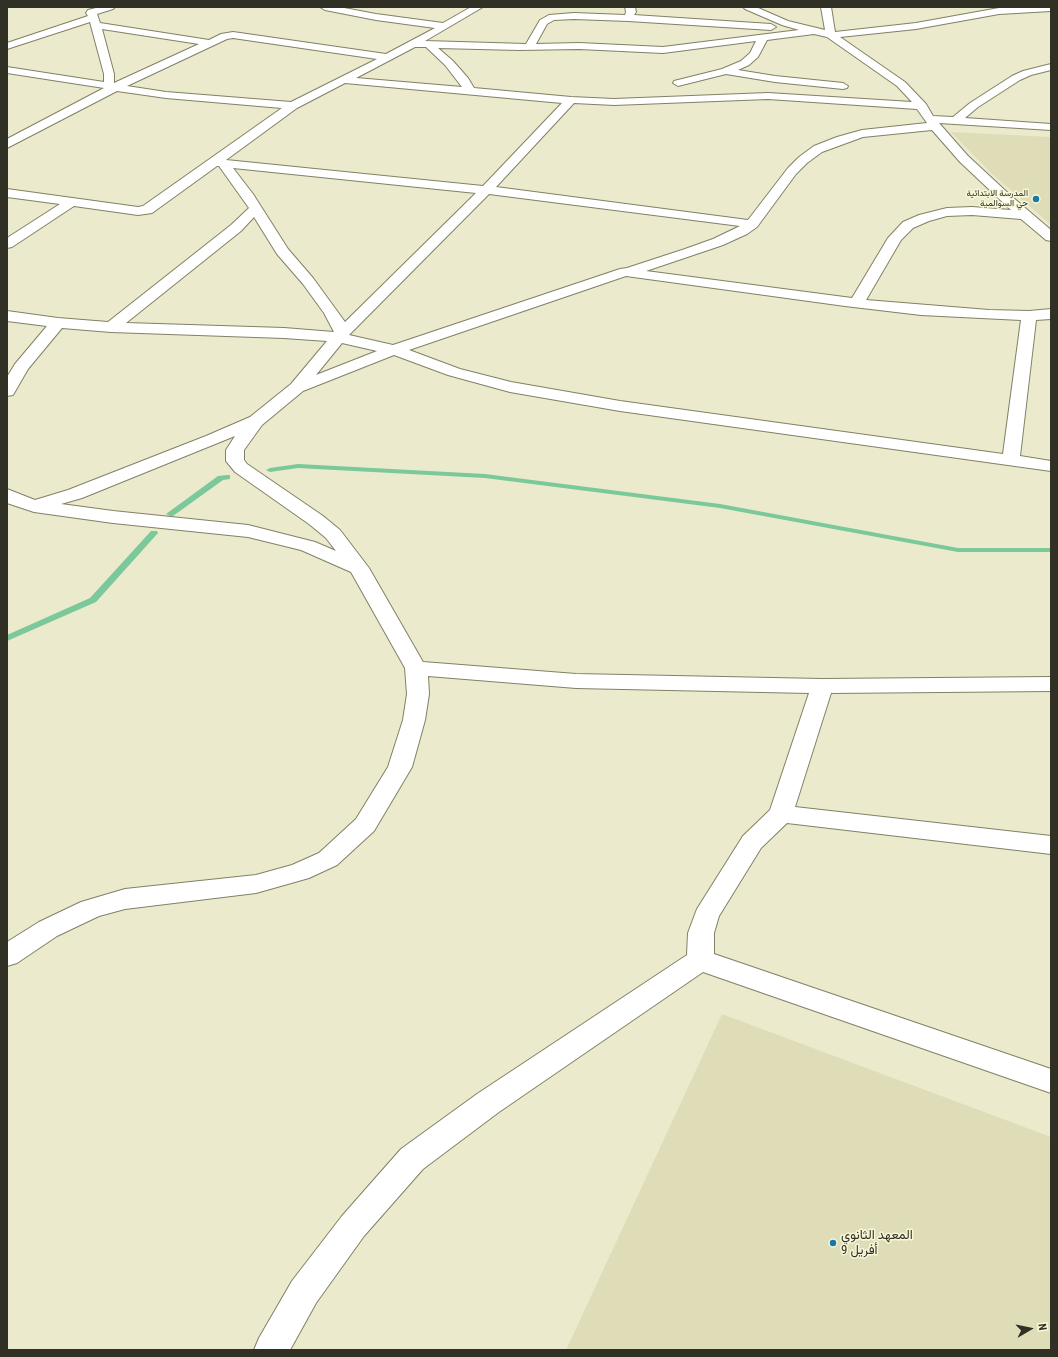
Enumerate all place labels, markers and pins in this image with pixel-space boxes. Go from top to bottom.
place label: المدرسة الابتدائية حي السوالمية [967,189,1028,210]
marker: المدرسة الابتدائية حي السوالمية [1031,194,1041,204]
place label: المعهد الثانوي 9 أفريل [841,1228,913,1259]
marker: المعهد الثانوي 9 أفريل [828,1238,838,1248]

